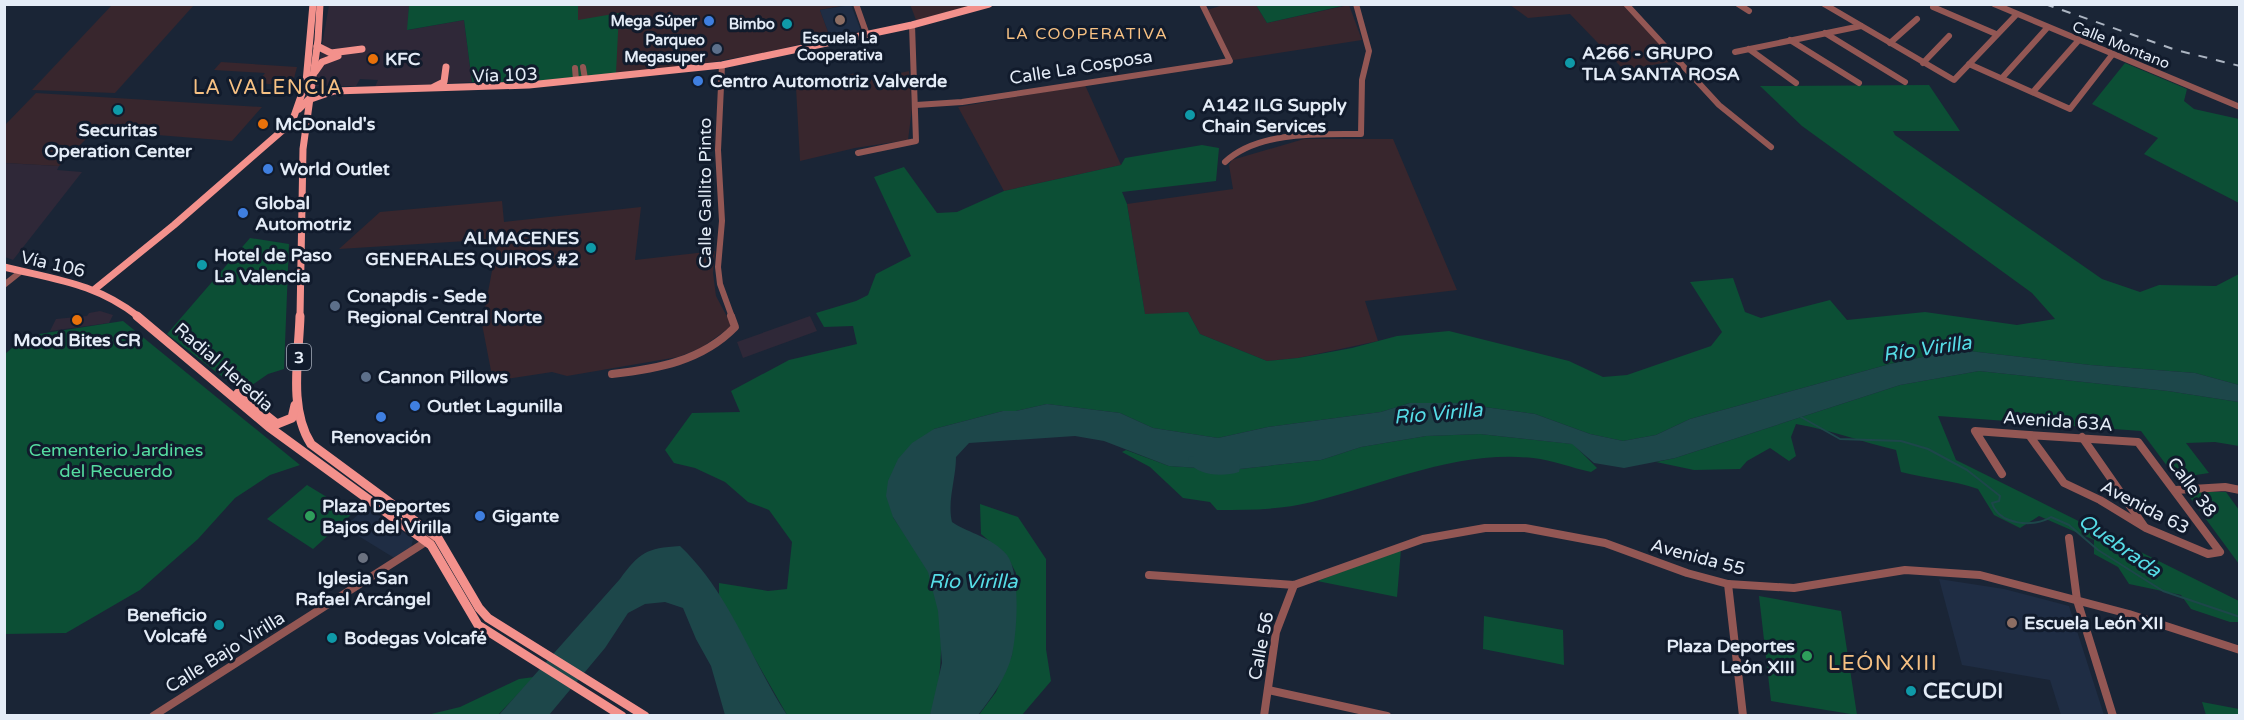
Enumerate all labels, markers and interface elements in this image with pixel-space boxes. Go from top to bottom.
place label: Mega Súper [610,12,697,31]
marker: Escuela La Cooperativa [833,13,847,27]
marker: Mega Súper [702,14,716,28]
place label: Bimbo [729,15,775,33]
marker: Bimbo [780,17,794,31]
street label: Calle Montano [2070,17,2172,73]
district label: LA COOPERATIVA [1006,24,1168,44]
place label: Escuela La Cooperativa [797,29,883,65]
place label: Parqueo Megasuper [624,31,705,67]
marker: Parqueo Megasuper [710,42,724,56]
place label: A266 - GRUPO TLA SANTA ROSA [1581,42,1740,85]
street label: Calle La Cosposa [1008,45,1154,89]
place label: KFC [385,48,421,70]
marker: KFC [366,52,380,66]
marker: A266 - GRUPO TLA SANTA ROSA [1563,56,1577,70]
street label: Vía 103 [472,63,538,87]
place label: Centro Automotriz Valverde [710,70,947,92]
marker: Centro Automotriz Valverde [691,74,705,88]
district label: LA VALENCIA [193,76,343,100]
place label: A142 ILG Supply Chain Services [1202,94,1347,137]
marker: Securitas Operation Center [111,103,125,117]
marker: A142 ILG Supply Chain Services [1183,108,1197,122]
place label: McDonald's [275,113,376,135]
marker: McDonald's [256,117,270,131]
street label: Calle Gallito Pinto [694,118,716,268]
place label: Securitas Operation Center [44,119,193,162]
place label: World Outlet [280,158,390,180]
marker: World Outlet [261,162,275,176]
place label: Global Automotriz [255,192,351,235]
marker: Global Automotriz [236,206,250,220]
place label: ALMACENES GENERALES QUIROS #2 [365,227,579,270]
marker: ALMACENES GENERALES QUIROS #2 [584,241,598,255]
place label: Hotel de Paso La Valencia [214,244,332,287]
street label: Vía 106 [19,246,87,282]
marker: Hotel de Paso La Valencia [195,258,209,272]
place label: Conapdis - Sede Regional Central Norte [347,285,542,328]
marker: Conapdis - Sede Regional Central Norte [328,299,342,313]
marker: Mood Bites CR [70,313,84,327]
street label: Radial Heredia [170,318,278,416]
place label: Mood Bites CR [13,329,141,351]
water label: Río Virilla [1881,331,1974,367]
road number: 3 [287,344,311,370]
place label: Cannon Pillows [378,366,509,388]
marker: Cannon Pillows [359,370,373,384]
place label: Outlet Lagunilla [427,395,563,417]
water label: Río Virilla [1393,398,1484,430]
marker: Outlet Lagunilla [408,399,422,413]
street label: Avenida 63A [2002,406,2114,436]
marker: Renovación [374,410,388,424]
place label: Renovación [331,426,431,448]
park label: Cementerio Jardines del Recuerdo [29,439,203,482]
street label: Calle 38 [2162,453,2222,521]
street label: Avenida 63 [2097,475,2193,539]
place label: Plaza Deportes Bajos del Virilla [322,495,451,538]
place label: Gigante [492,505,559,527]
marker: Plaza Deportes Bajos del Virilla [303,509,317,523]
marker: Gigante [473,509,487,523]
water label: Quebrada [2074,509,2166,583]
street label: Avenida 55 [1649,534,1747,580]
marker: Iglesia San Rafael Arcángel [356,551,370,565]
place label: Iglesia San Rafael Arcángel [295,567,431,610]
water label: Río Virilla [928,570,1018,594]
place label: Beneficio Volcafé [127,604,207,647]
street label: Calle Bajo Virilla [161,607,289,697]
street label: Calle 56 [1244,610,1278,682]
place label: Escuela León XII [2024,612,2164,634]
marker: Escuela León XII [2005,616,2019,630]
marker: Beneficio Volcafé [212,618,226,632]
place label: Bodegas Volcafé [344,627,487,649]
marker: Bodegas Volcafé [325,631,339,645]
place label: Plaza Deportes León XIII [1667,635,1795,678]
marker: Plaza Deportes León XIII [1800,649,1814,663]
district label: LEÓN XIII [1828,651,1938,676]
place label: CECUDI [1923,679,2003,704]
marker: CECUDI [1904,684,1918,698]

